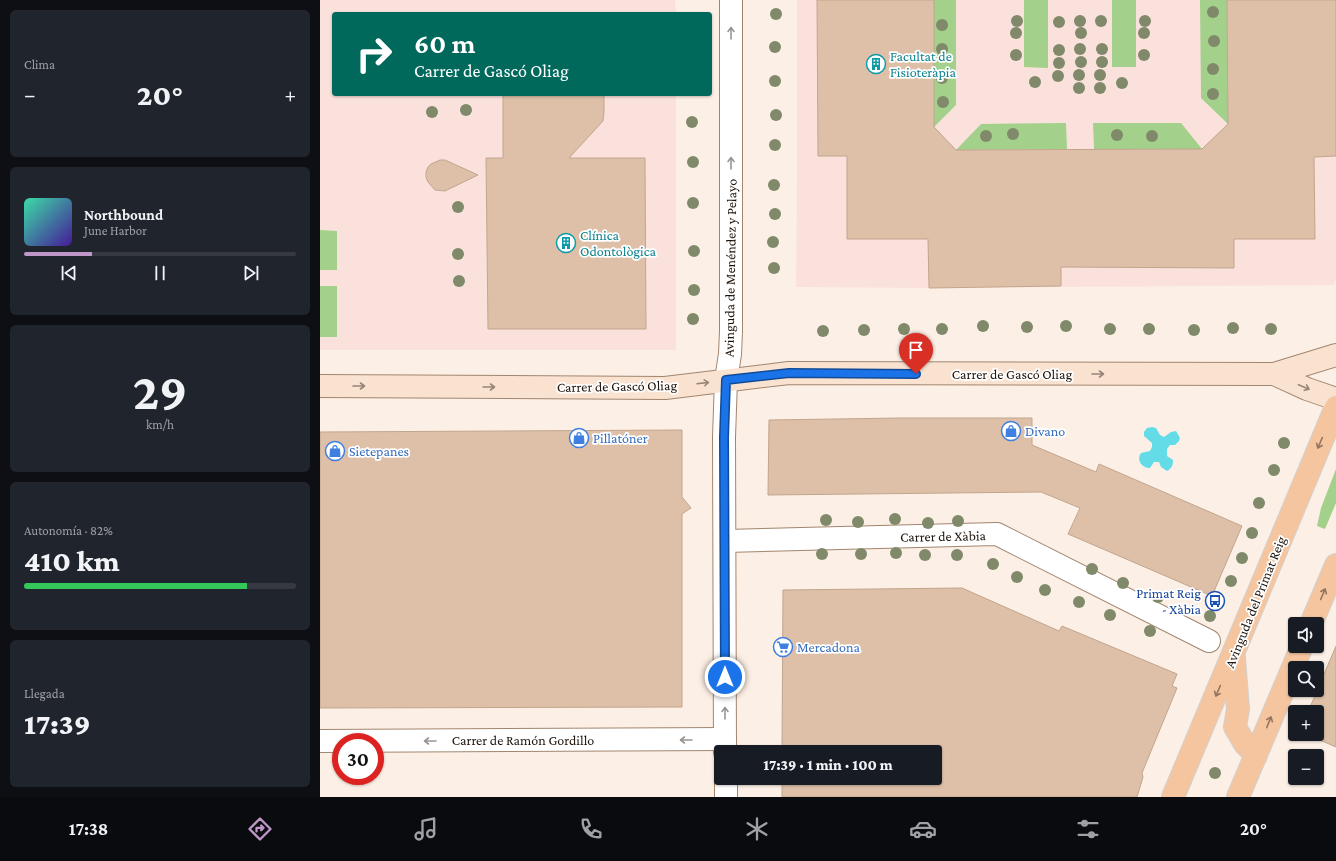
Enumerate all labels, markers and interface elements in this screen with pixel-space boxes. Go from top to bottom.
one-way arrow [727,27,735,40]
icon: right [348,28,400,80]
text: 60 m [414,28,475,59]
place label: Facultat de Fisioteràpia [890,48,956,80]
building icon: Facultat de Fisioteràpia [865,53,887,75]
text: Clima [24,57,55,72]
text: Carrer de Gascó Oliag [414,61,569,81]
text: 20° [137,78,183,111]
text: − [24,82,36,107]
text: + [284,82,296,107]
one-way arrow [727,157,735,170]
street label: Avinguda de Menéndez y Pelayo [720,179,740,357]
text: Northbound [84,207,163,223]
text: June Harbor [84,223,147,238]
place label: Clínica Odontològica [580,227,657,259]
building icon: Clínica Odontològica [555,232,577,254]
icon: previous [58,262,80,284]
icon: pause [149,262,171,284]
icon: next [240,262,262,284]
pin [899,333,933,374]
icon: arrive [905,339,927,361]
text: 29 [133,362,187,420]
street label: Carrer de Gascó Oliag [952,366,1072,382]
one-way arrow [1091,370,1104,378]
street label: Carrer de Gascó Oliag [557,377,678,395]
one-way arrow [696,379,709,387]
one-way arrow [352,382,365,390]
one-way arrow [482,383,495,391]
one-way arrow [1298,384,1310,392]
text: km/h [146,417,174,432]
shop icon: Divano [1000,420,1022,442]
place label: Divano [1025,423,1065,439]
shop icon: Pillatóner [568,427,590,449]
place label: Pillatóner [593,430,648,446]
one-way arrow [1316,437,1324,449]
shop icon: Sietepanes [324,440,346,462]
place label: Sietepanes [349,443,409,459]
text: Autonomía · 82% [24,523,113,538]
street label: Carrer de Xàbia [900,527,987,545]
street label: Avinguda del Primat Reig [1221,534,1289,670]
text: 410 km [24,544,120,577]
place label: Primat Reig - Xàbia [1136,585,1202,617]
one-way arrow [1320,589,1328,601]
bus stop icon: Primat Reig - Xàbia [1204,590,1226,612]
map controls [1288,617,1324,785]
button: sound [1288,617,1324,653]
supermarket icon: Mercadona [772,636,794,658]
place label: Mercadona [797,639,861,655]
position arrow [704,656,746,698]
button: search [1288,661,1324,697]
one-way arrow [1214,685,1221,697]
text: Llegada [24,686,65,701]
button: + [1288,705,1324,741]
text: 17:39 [24,707,91,740]
one-way arrow [721,707,729,720]
one-way arrow [1266,717,1274,729]
street label: Carrer de Ramón Gordillo [452,732,594,748]
speed limit sign: 30 [332,733,384,785]
one-way arrow [680,736,693,744]
one-way arrow [424,737,437,745]
button: − [1288,749,1324,785]
text: 17:39 · 1 min · 100 m [763,757,893,773]
icon: directions [246,815,274,843]
icon: music [412,815,440,843]
icon: phone [577,815,605,843]
icon: climate [743,815,771,843]
icon: car [909,815,937,843]
icon: filters [1074,815,1102,843]
text: 17:38 [69,819,108,839]
text: 20° [1240,819,1267,839]

